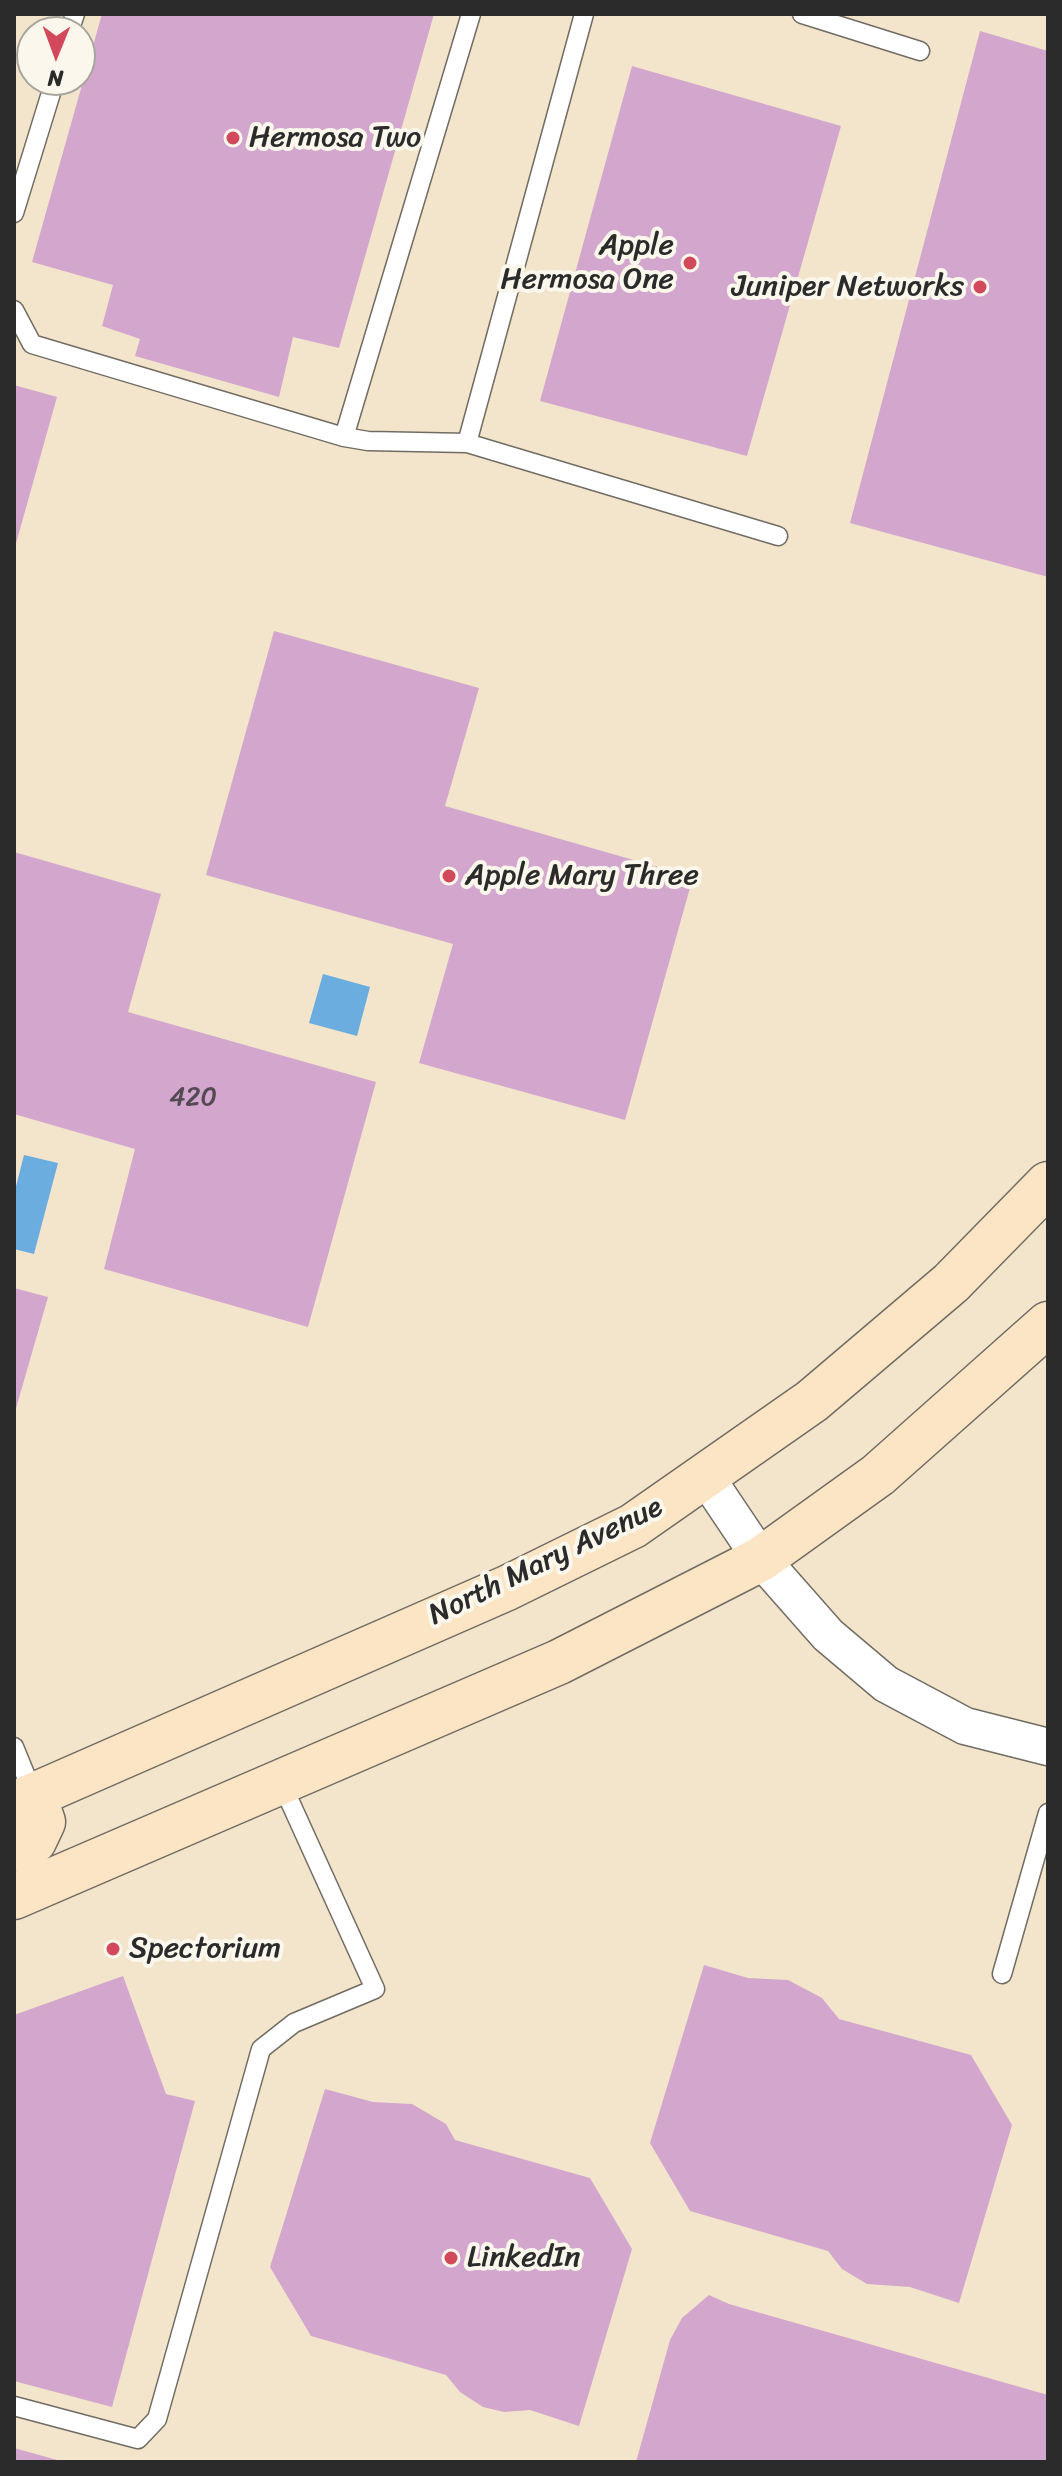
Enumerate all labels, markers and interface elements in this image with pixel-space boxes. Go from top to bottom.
north arrow [16,16,96,96]
text: N [48,59,64,98]
place label: Hermosa Two [249,120,421,156]
marker: Hermosa Two [224,129,242,147]
place label: Apple Hermosa One [501,228,674,298]
marker: Apple Hermosa One [681,254,699,272]
place label: Juniper Networks [732,269,964,305]
marker: Juniper Networks [971,278,989,296]
place label: Apple Mary Three [465,858,699,894]
marker: Apple Mary Three [440,867,458,885]
house number: 420 [169,1082,217,1114]
street label: North Mary Avenue [423,1490,669,1634]
place label: Spectorium [129,1931,281,1967]
marker: Spectorium [104,1940,122,1958]
place label: LinkedIn [467,2240,581,2276]
marker: LinkedIn [442,2249,460,2267]

